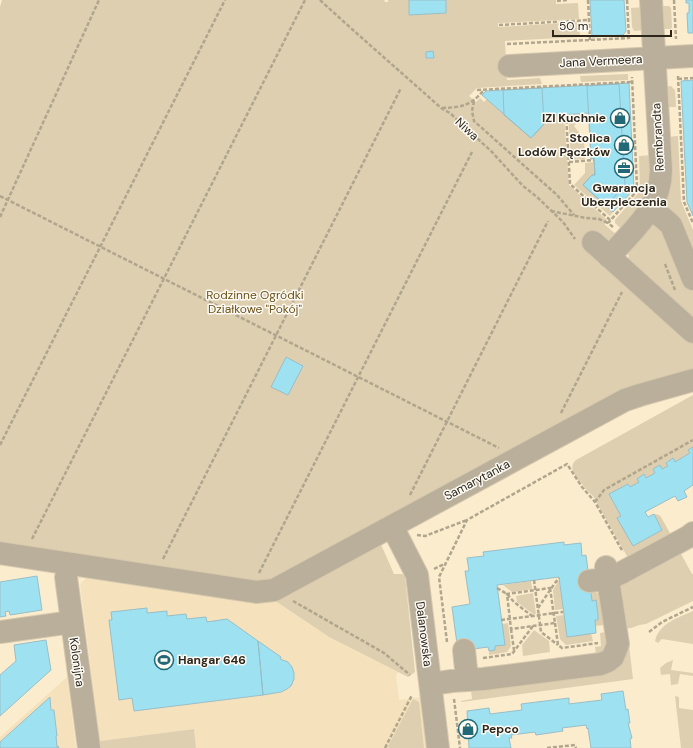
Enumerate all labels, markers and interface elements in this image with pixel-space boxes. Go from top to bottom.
scale bar [553,12,671,38]
text: 50 m [559,18,588,34]
street label: Jana Vermeera [559,51,643,71]
street label: Rembrandta [648,102,668,172]
shop icon: IZI Kuchnie [609,107,631,129]
place label: IZI Kuchnie [542,110,606,126]
street label: Niwa [452,114,482,144]
place label: Stolica Lodów Pączków [518,130,610,160]
shop icon: Stolica Lodów Pączków [613,134,635,156]
office icon: Gwarancja Ubezpieczenia [613,157,635,179]
place label: Gwarancja Ubezpieczenia [581,180,667,210]
park label: Rodzinne Ogródki Działkowe "Pokój" [206,287,304,317]
street label: Samarytanka [441,456,513,504]
street label: Dalanowska [412,601,436,667]
street label: Kolonijna [66,636,88,688]
sports icon: Hangar 646 [153,649,175,671]
place label: Hangar 646 [178,652,246,668]
shop icon: Pepco [457,718,479,740]
place label: Pepco [482,721,519,737]

